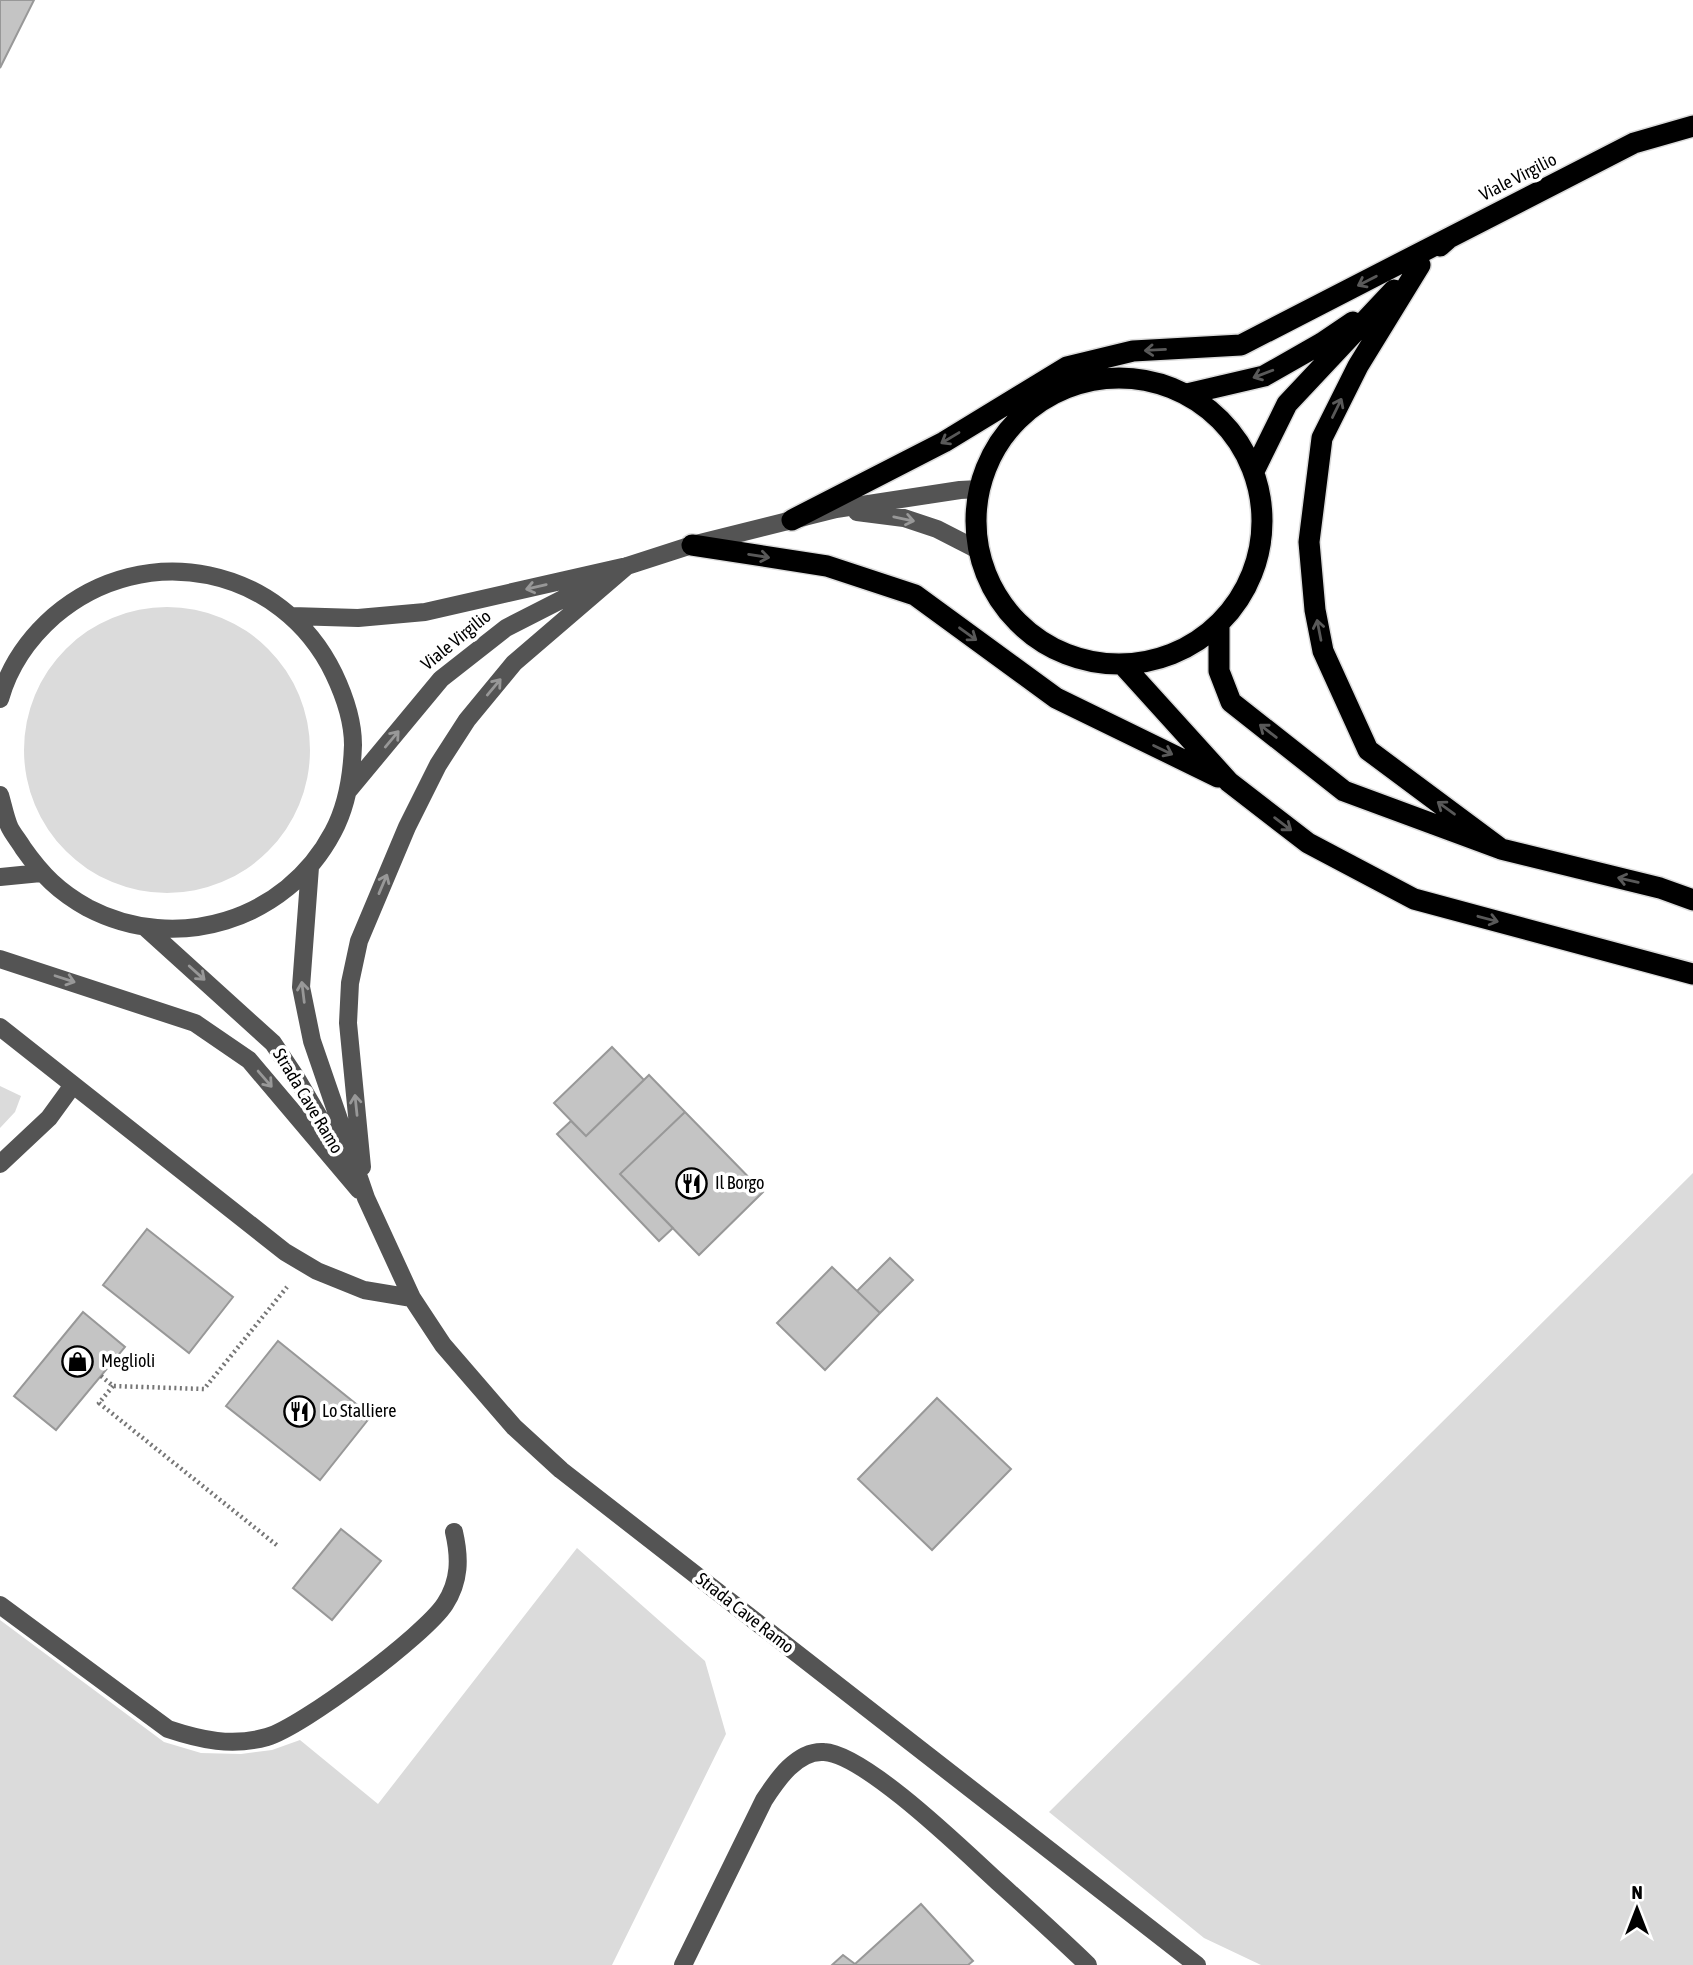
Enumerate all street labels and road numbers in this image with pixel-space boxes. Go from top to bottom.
street label: Viale Virgilio [1476,148,1560,205]
street label: Viale Virgilio [417,605,495,674]
street label: Strada Cave Ramo [269,1045,348,1157]
street label: Strada Cave Ramo [692,1568,798,1657]

